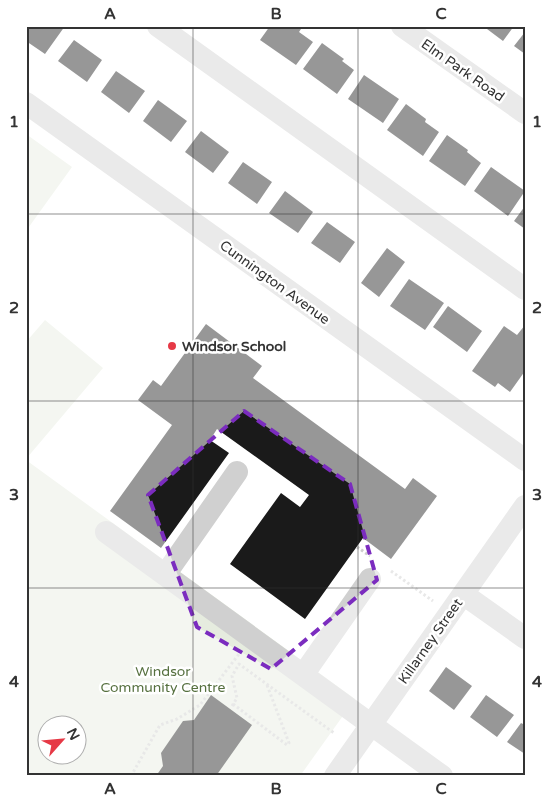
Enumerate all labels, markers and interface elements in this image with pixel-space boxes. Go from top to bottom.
text: A [104,4,116,24]
text: B [270,4,282,24]
text: C [435,4,447,24]
street label: Elm Park Road [418,35,508,105]
text: 1 [9,112,19,132]
text: 1 [532,112,542,132]
street label: Cunnington Avenue [216,237,333,328]
text: 2 [9,298,19,318]
text: 2 [532,298,542,318]
place label: Windsor School [182,338,286,355]
marker: Windsor School [166,340,178,352]
text: 3 [9,485,19,505]
text: 3 [532,485,542,505]
street label: Killarney Street [395,595,467,687]
park label: Windsor Community Centre [101,663,225,696]
text: 4 [9,672,19,692]
text: 4 [532,672,542,692]
north arrow [38,714,88,764]
text: N [63,725,83,743]
text: A [104,779,116,799]
text: B [270,779,282,799]
text: C [435,779,447,799]

